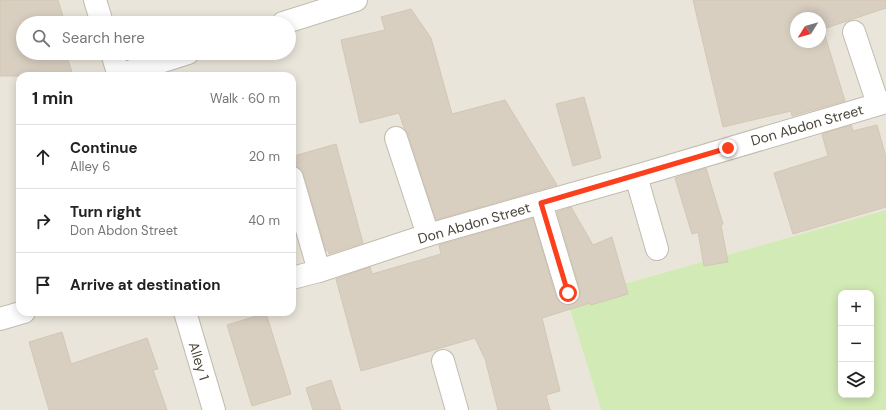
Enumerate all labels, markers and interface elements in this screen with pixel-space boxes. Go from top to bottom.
north arrow [790,12,826,48]
search box [16,16,296,60]
icon: search [30,27,52,49]
text: Search here [62,28,145,48]
text: 1 min [32,87,73,109]
text: Walk · 60 m [210,90,280,107]
street label: Don Abdon Street [749,100,865,150]
text: Continue [70,138,138,158]
route end [719,139,737,157]
icon: ahead [32,146,54,168]
text: 20 m [249,148,280,165]
text: Alley 6 [70,158,110,175]
street label: Don Abdon Street [416,198,532,248]
text: Turn right [70,202,141,222]
icon: right [32,210,54,232]
text: 40 m [248,212,280,229]
text: Don Abdon Street [70,222,178,239]
icon: arrive [32,274,54,296]
text: Arrive at destination [70,275,221,295]
route start [559,284,577,302]
map controls [838,290,874,398]
button: + [838,290,874,326]
button: − [838,326,874,362]
street label: Alley 1 [185,340,213,382]
button: layers [838,362,874,398]

